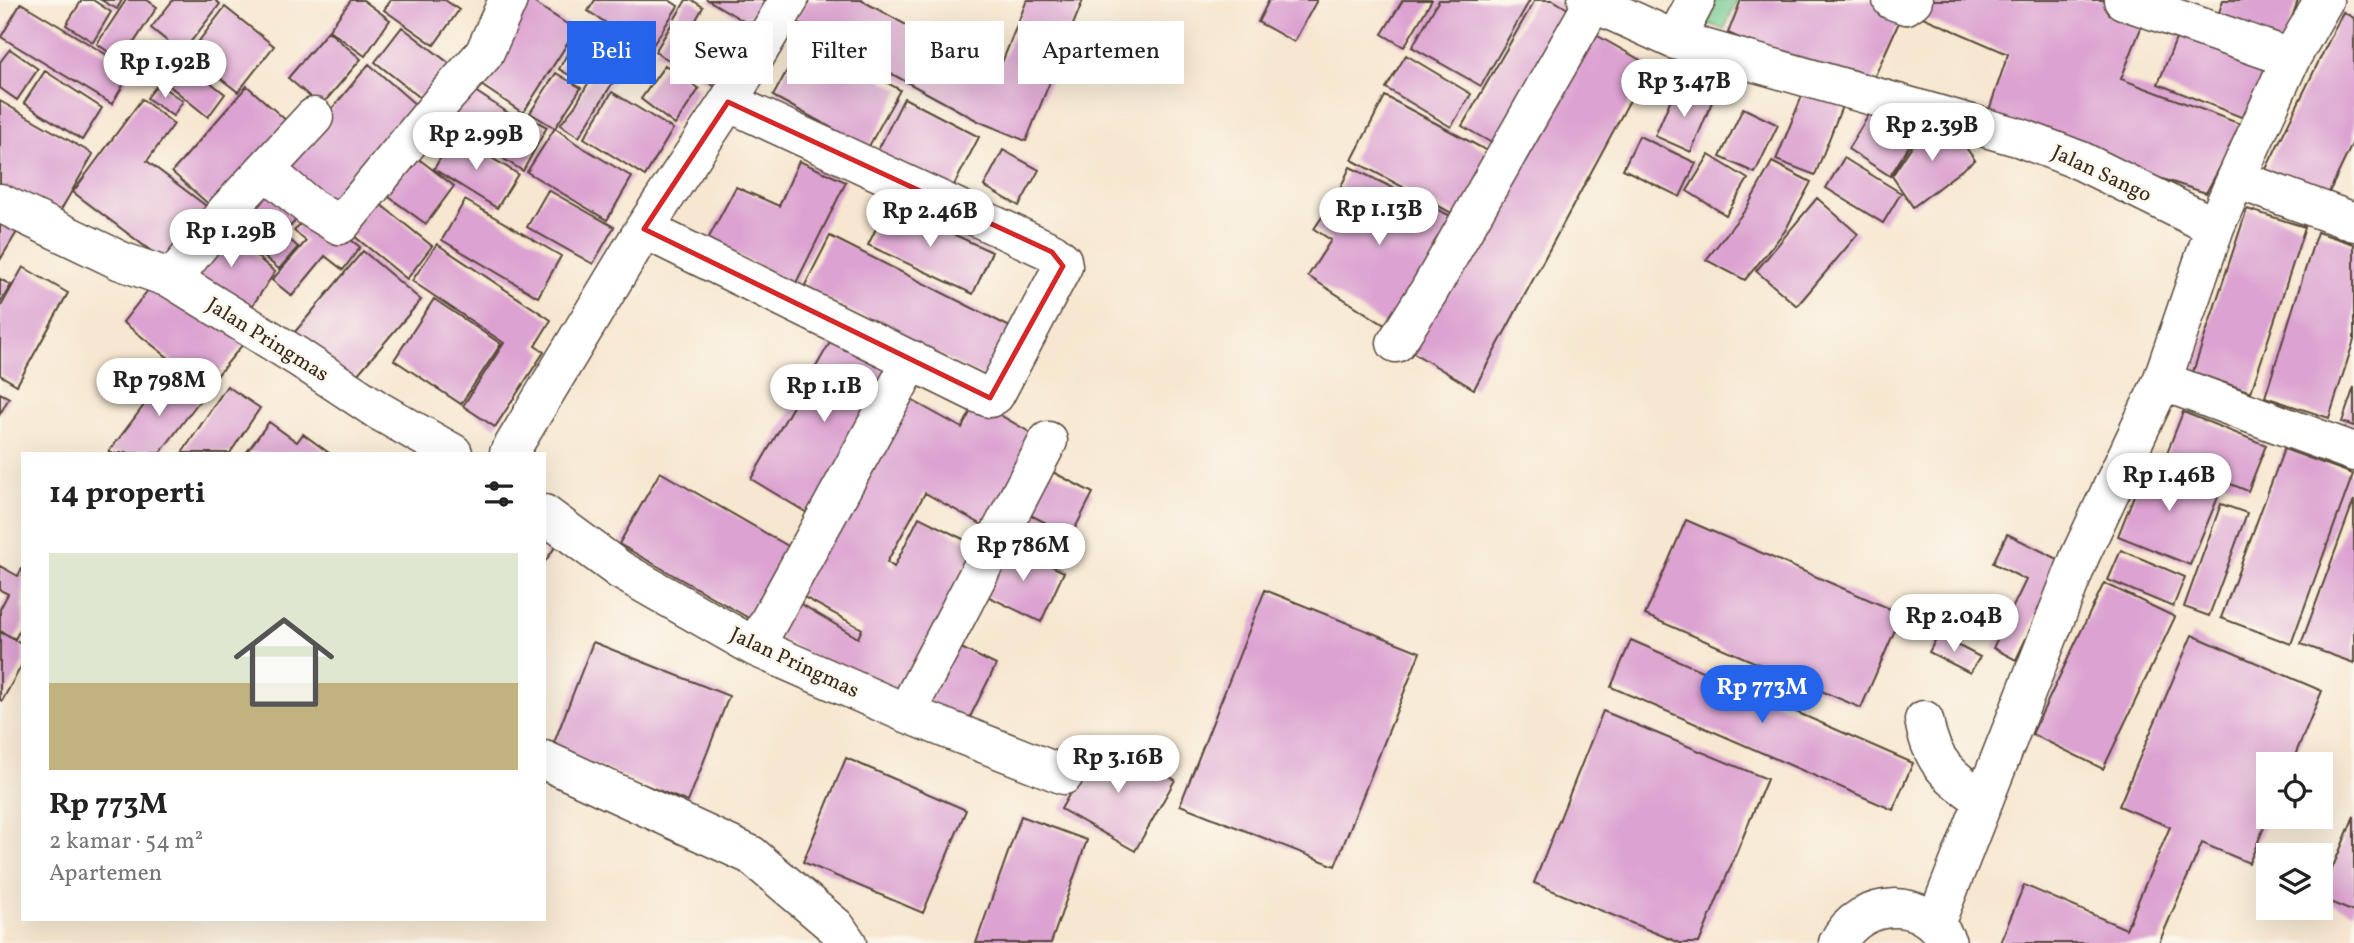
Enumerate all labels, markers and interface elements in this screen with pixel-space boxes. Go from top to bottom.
chip: Beli [567,21,656,84]
chip: Sewa [670,21,773,84]
chip: Filter [787,21,891,84]
chip: Baru [905,21,1004,84]
chip: Apartemen [1018,21,1184,84]
pin: Rp 1.92B [93,41,237,100]
text: Rp 1.92B [119,47,211,79]
pin: Rp 3.47B [1612,60,1756,119]
text: Rp 3.47B [1637,66,1731,98]
pin: Rp 2.39B [1860,104,2004,163]
text: Rp 2.39B [1886,110,1978,142]
pin: Rp 2.99B [404,113,548,172]
text: Rp 2.99B [429,119,523,151]
street label: Jalan Sango [2047,139,2156,210]
pin: Rp 1.13B [1307,188,1451,247]
pin: Rp 2.46B [858,190,1002,249]
text: Rp 1.13B [1335,194,1423,226]
text: Rp 2.46B [882,196,978,228]
pin: Rp 1.29B [159,210,303,269]
text: Rp 1.29B [186,216,277,248]
street label: Jalan Pringmas [200,291,334,390]
pin: Rp 798M [94,358,224,418]
pin: Rp 1.1B [759,364,889,424]
text: Rp 798M [112,365,206,397]
text: Rp 1.1B [786,371,862,403]
pin: Rp 1.46B [2097,454,2241,513]
text: Rp 1.46B [2123,460,2215,492]
text: 14 properti [49,473,206,515]
icon: filters [480,475,518,513]
pin: Rp 786M [958,524,1088,583]
text: Rp 786M [976,530,1070,562]
pin: Rp 2.04B [1882,594,2026,654]
icon: home [221,599,347,725]
text: Rp 2.04B [1906,601,2002,633]
street label: Jalan Pringmas [725,621,864,706]
pin: Rp 773M [1697,666,1827,725]
text: Rp 773M [1717,672,1807,704]
pin: Rp 3.16B [1046,736,1190,795]
text: Rp 3.16B [1073,742,1163,774]
map controls [2256,752,2333,920]
button: locate [2256,752,2333,829]
text: Rp 773M [49,784,168,826]
text: 2 kamar · 54 m² [49,826,203,858]
button: layers [2256,843,2333,920]
text: Apartemen [49,858,162,890]

